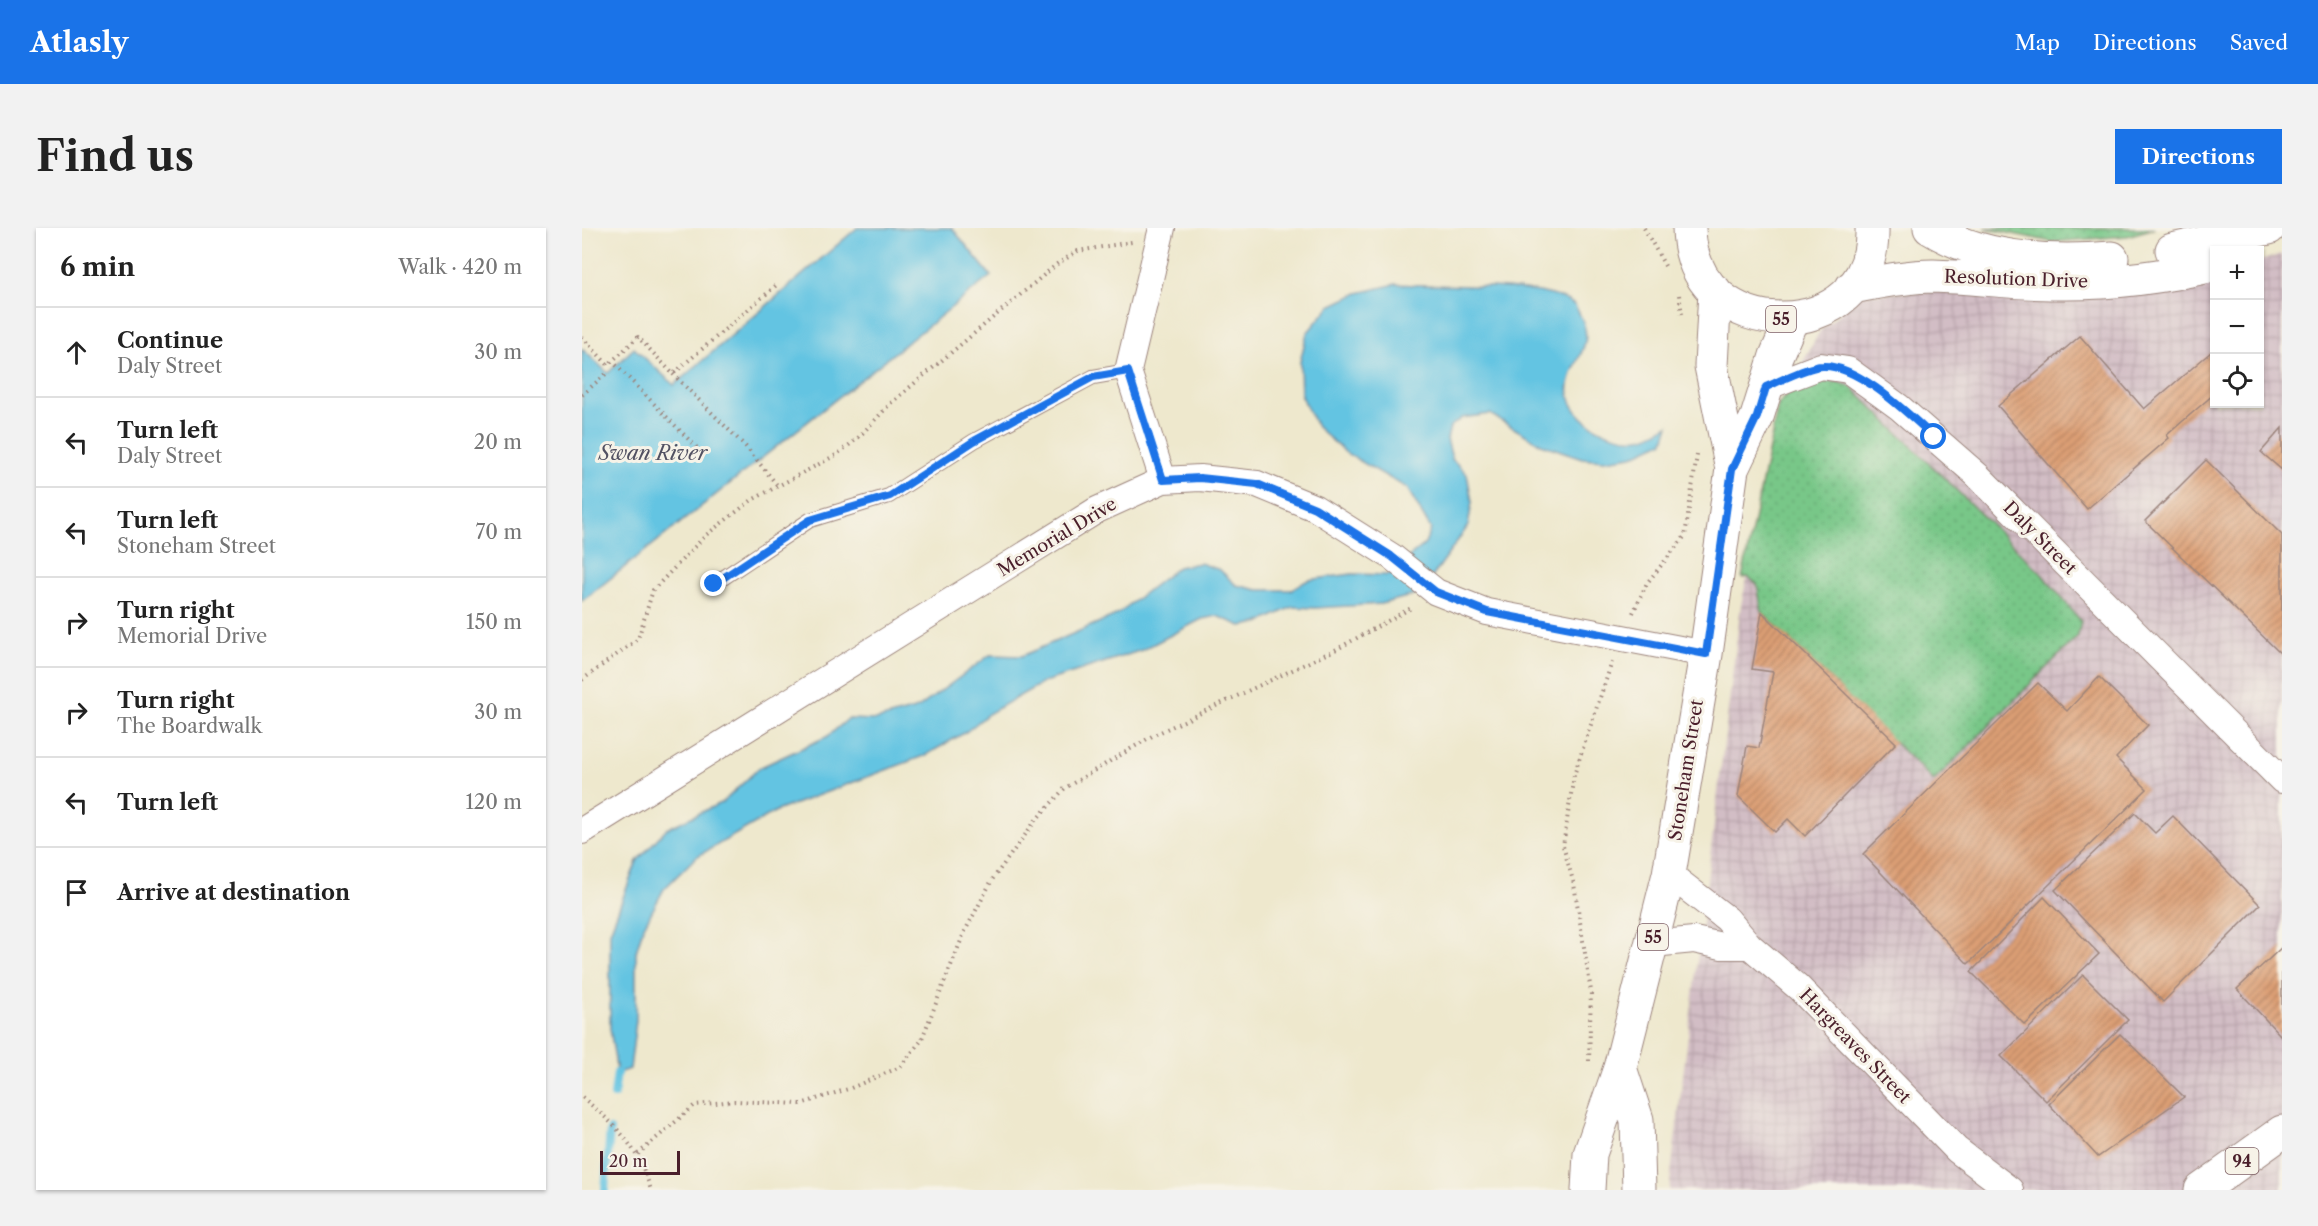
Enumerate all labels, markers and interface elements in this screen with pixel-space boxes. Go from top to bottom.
text: Atlasly [30,25,129,59]
text: Map [2015,30,2060,55]
text: Directions [2093,30,2197,55]
text: Saved [2230,30,2288,55]
button: Directions [2115,129,2282,184]
text: Find us [36,130,194,182]
map controls [2210,246,2264,408]
button: + [2210,246,2264,300]
text: 6 min [60,251,135,283]
text: Walk · 420 m [398,255,522,279]
street label: Resolution Drive [1944,265,2088,293]
button: − [2210,300,2264,354]
road number: 55 [1766,306,1796,332]
text: Continue [117,327,223,354]
icon: ahead [60,336,93,369]
text: 30 m [474,340,522,364]
text: Daly Street [117,354,222,378]
button: locate [2210,354,2264,408]
text: Turn left [117,417,218,444]
route start [1920,423,1946,449]
icon: left [60,426,93,459]
text: 20 m [474,430,522,454]
water label: Swan River [598,441,709,465]
text: Daly Street [117,444,222,468]
street label: Memorial Drive [993,493,1121,581]
street label: Daly Street [1999,497,2082,580]
text: Turn left [117,507,218,534]
icon: left [60,516,93,549]
text: 70 m [476,520,522,544]
text: Stoneham Street [117,534,276,558]
route end [700,570,726,596]
text: Turn right [117,597,235,624]
icon: right [60,606,93,639]
text: 150 m [466,610,522,634]
text: Memorial Drive [117,624,267,648]
text: Turn right [117,687,235,714]
icon: right [60,696,93,729]
street label: Stoneham Street [1664,697,1708,842]
text: 30 m [474,700,522,724]
text: The Boardwalk [117,714,262,738]
icon: left [60,786,93,819]
text: Turn left [117,789,218,816]
text: 120 m [465,790,522,814]
icon: arrive [60,876,93,909]
text: Arrive at destination [117,879,350,906]
road number: 55 [1638,924,1668,950]
street label: Hargreaves Street [1795,984,1916,1108]
scale bar [600,1148,680,1176]
road number: 94 [2226,1148,2258,1174]
text: 20 m [609,1151,648,1171]

